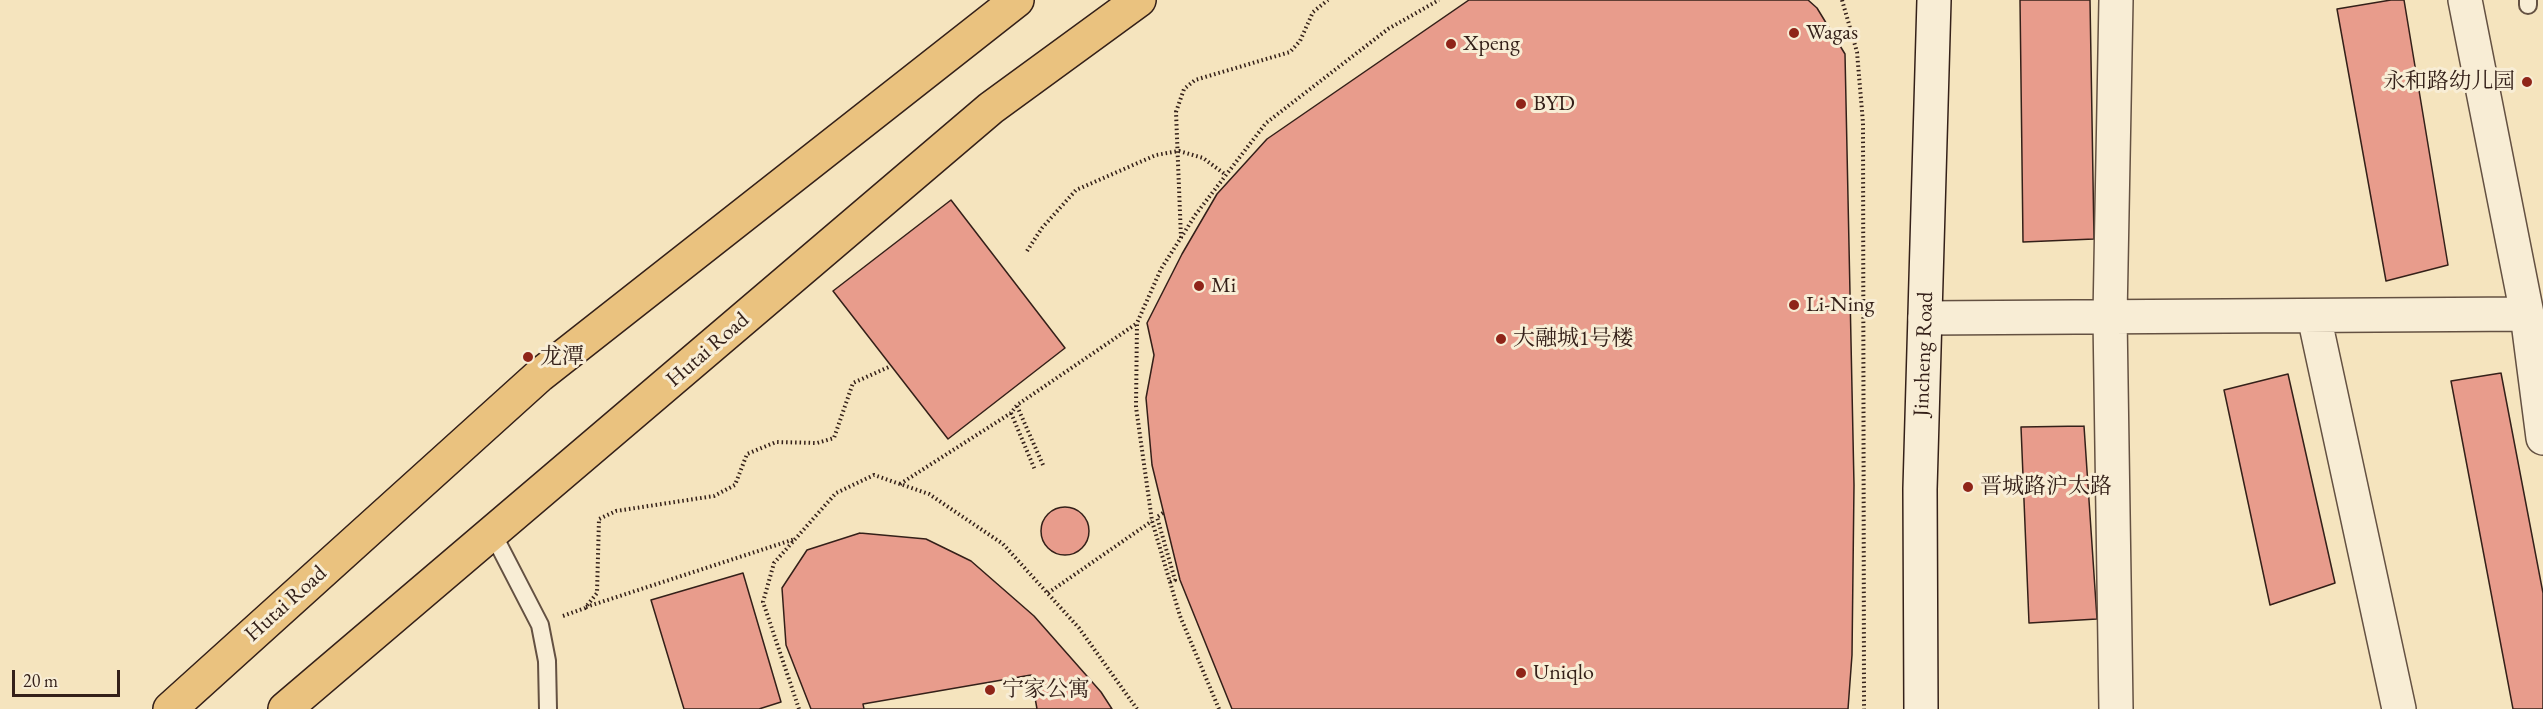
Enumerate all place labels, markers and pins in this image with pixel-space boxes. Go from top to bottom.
place label: Wagas [1806,20,1858,46]
marker: Wagas [1787,26,1801,40]
place label: Xpeng [1463,31,1520,57]
marker: Xpeng [1444,37,1458,51]
place label: 永和路幼儿园 [2383,69,2515,95]
marker: 永和路幼儿园 [2520,75,2534,89]
place label: BYD [1533,91,1575,117]
marker: BYD [1514,97,1528,111]
place label: Mi [1211,273,1236,299]
marker: Mi [1192,279,1206,293]
place label: Li-Ning [1806,292,1874,318]
marker: Li-Ning [1787,298,1801,312]
place label: 大融城1号楼 [1513,326,1634,352]
marker: 大融城1号楼 [1494,332,1508,346]
place label: 龙潭 [540,344,584,370]
marker: 龙潭 [521,350,535,364]
place label: 晋城路沪太路 [1980,474,2112,500]
marker: 晋城路沪太路 [1961,480,1975,494]
place label: Uniqlo [1533,660,1594,686]
marker: Uniqlo [1514,666,1528,680]
place label: 宁家公寓 [1002,677,1090,703]
marker: 宁家公寓 [983,683,997,697]

